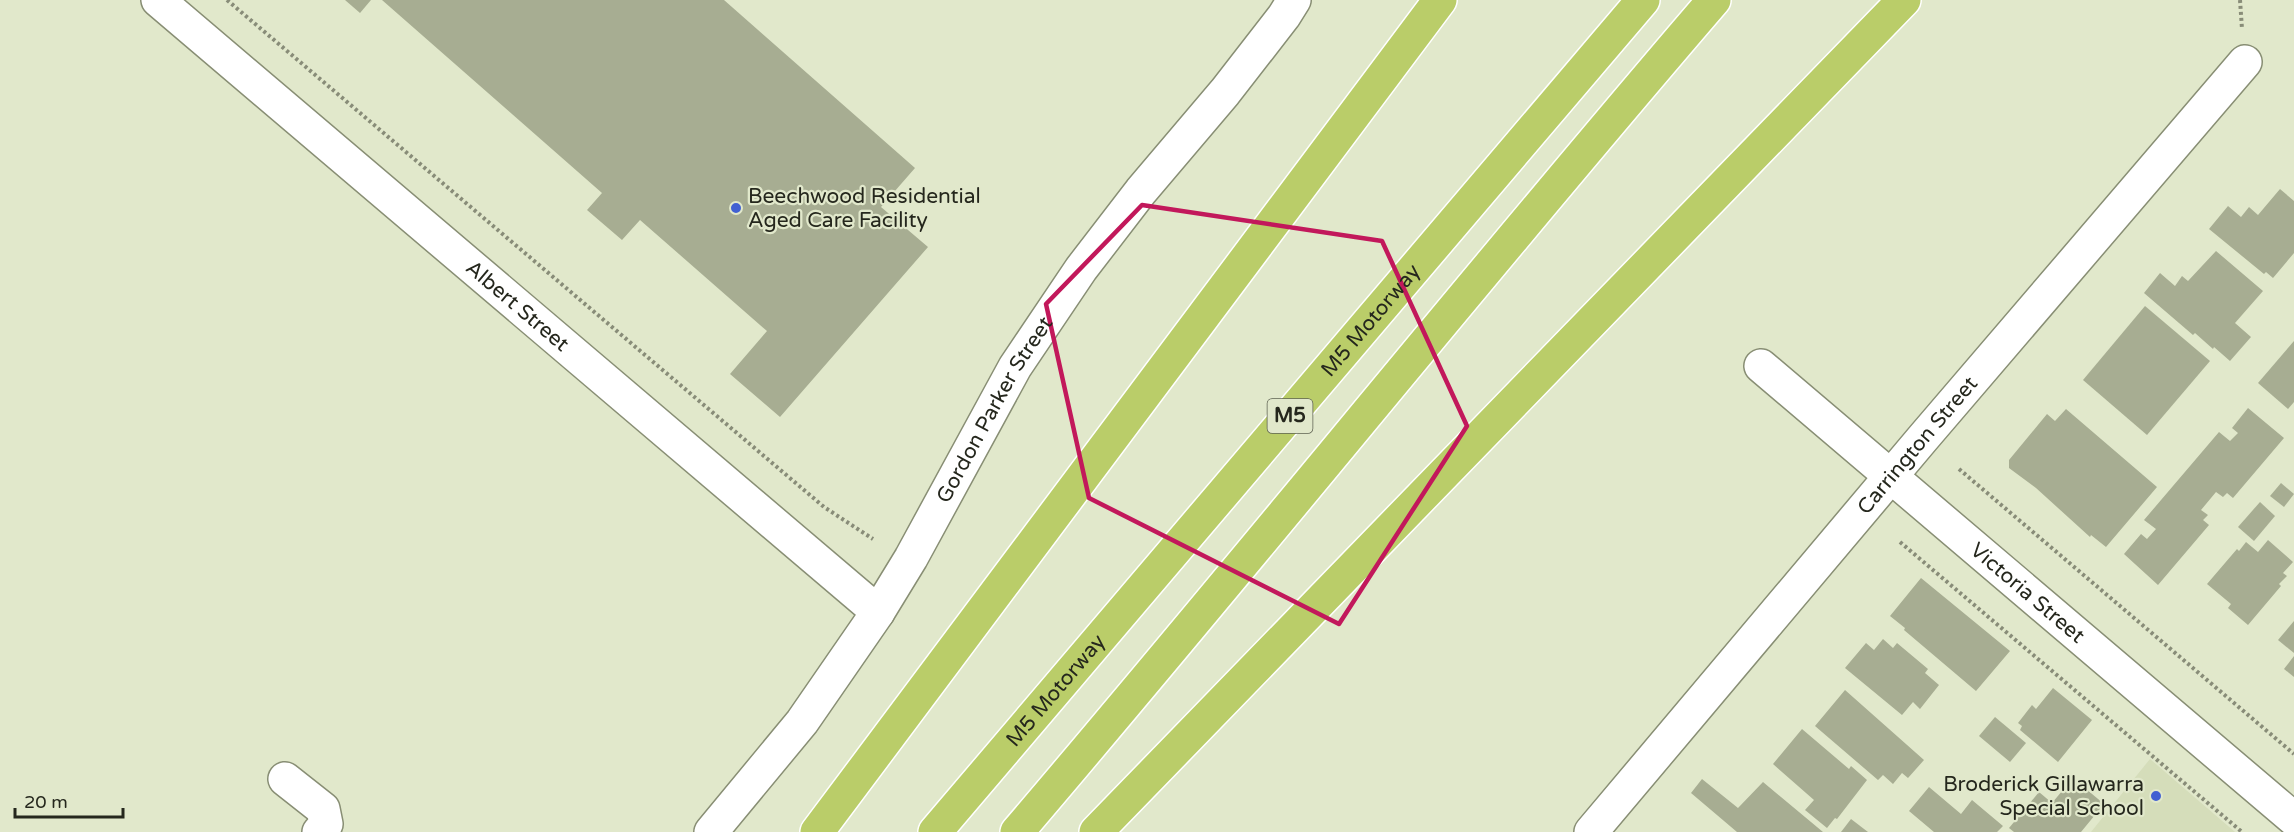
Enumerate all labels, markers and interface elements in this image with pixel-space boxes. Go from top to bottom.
place label: Beechwood Residential Aged Care Facility [748,184,981,233]
marker: Beechwood Residential Aged Care Facility [729,201,743,215]
street label: Albert Street [461,255,574,357]
street label: M5 Motorway [1316,259,1425,382]
street label: Gordon Parker Street [931,312,1058,507]
street label: Carrington Street [1852,371,1983,519]
road number: M5 [1268,399,1312,433]
street label: Victoria Street [1965,537,2090,648]
street label: M5 Motorway [1001,629,1110,752]
place label: Broderick Gillawarra Special School [1943,772,2144,821]
scale bar [15,781,123,819]
marker: Broderick Gillawarra Special School [2149,789,2163,803]
text: 20 m [24,791,68,813]

